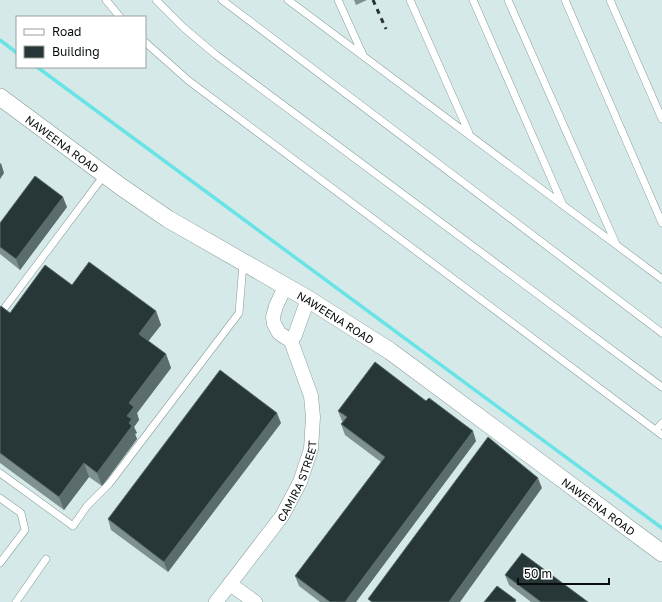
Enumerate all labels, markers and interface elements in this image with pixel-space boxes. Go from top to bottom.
legend [16,16,146,68]
text: Road [52,24,81,39]
text: Building [52,44,100,59]
street label: NAWEENA ROAD [23,112,102,175]
street label: NAWEENA ROAD [295,288,377,346]
street label: CAMIRA STREET [274,440,318,524]
street label: NAWEENA ROAD [560,475,638,538]
scale bar [518,560,609,586]
text: 50 m [524,566,552,581]

